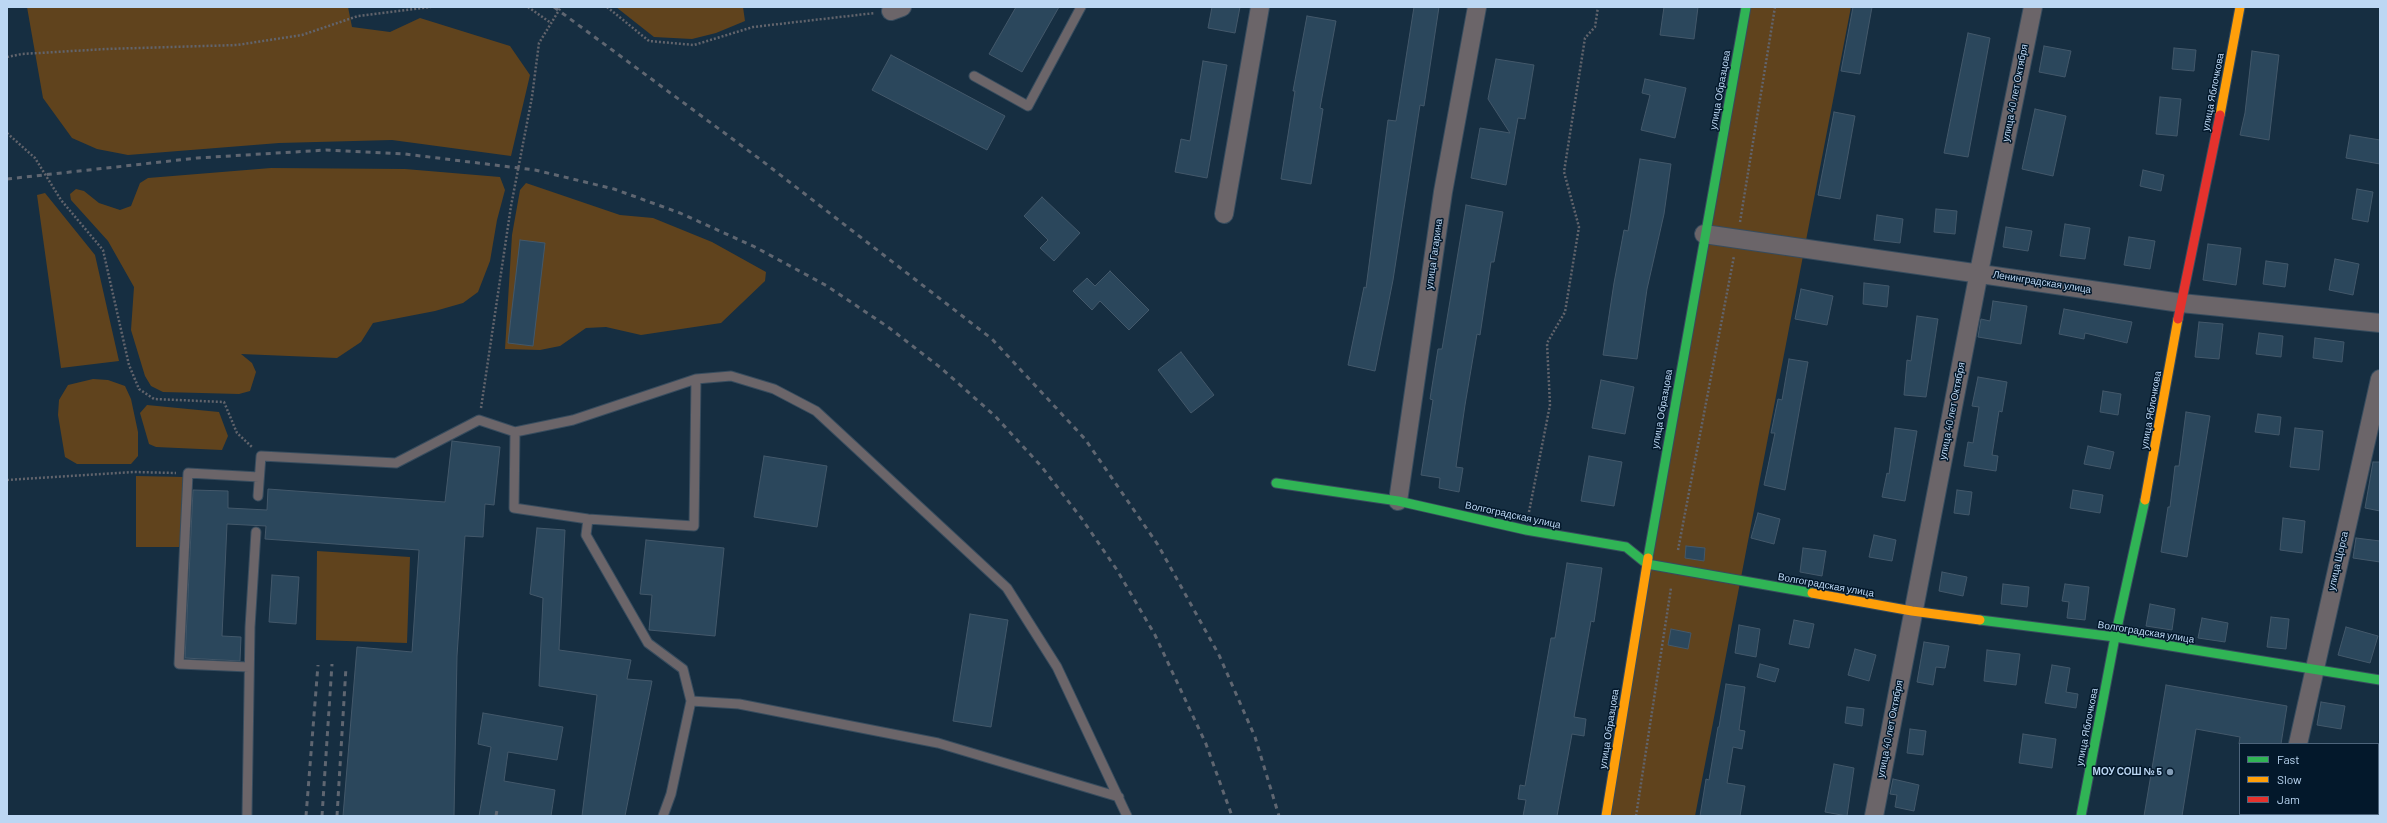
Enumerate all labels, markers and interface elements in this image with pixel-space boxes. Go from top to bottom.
street label: улица 40 лет Октября [2000,43,2030,143]
street label: улица Образцова [1707,49,1733,131]
street label: улица Яблочкова [2200,52,2226,132]
street label: улица Гагарина [1423,218,1445,290]
street label: Ленинградская улица [1992,268,2092,296]
street label: улица 40 лет Октября [1937,361,1967,461]
street label: улица Образцова [1649,368,1675,450]
street label: улица Яблочкова [2138,370,2164,450]
street label: Волгоградская улица [1464,499,1562,531]
street label: улица Щорса [2325,530,2351,592]
street label: Волгоградская улица [1777,571,1875,599]
street label: Волгоградская улица [2097,618,2195,646]
street label: улица 40 лет Октября [1875,679,1905,779]
street label: улица Яблочкова [2074,687,2100,767]
street label: улица Образцова [1597,688,1621,770]
legend [2239,743,2379,815]
text: Fast [2277,752,2300,766]
place label: МОУ СОШ № 5 [2093,766,2162,778]
marker: МОУ СОШ № 5 [2165,767,2175,777]
text: Slow [2277,772,2302,786]
text: Jam [2277,792,2300,806]

